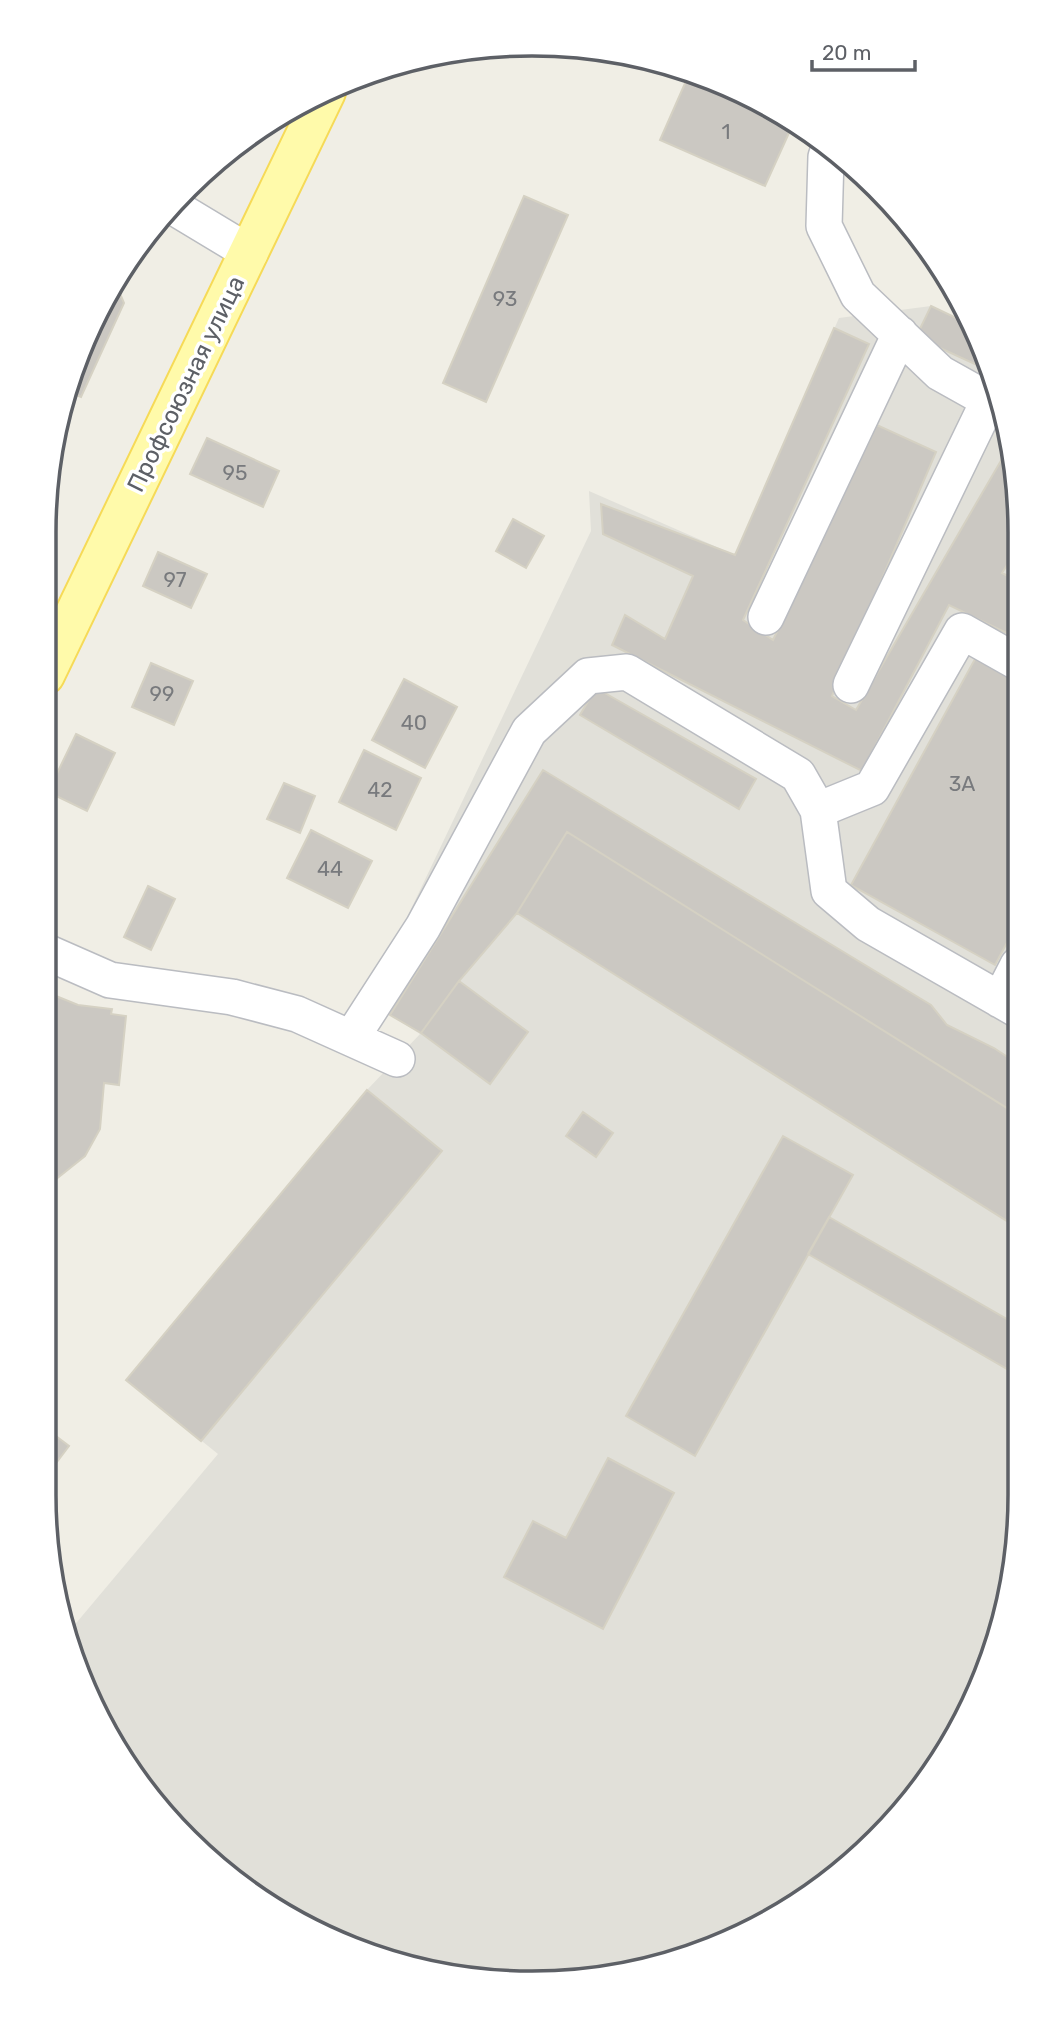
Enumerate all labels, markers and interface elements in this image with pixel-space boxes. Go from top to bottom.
scale bar [812,28,915,72]
text: 20 m [822,40,871,65]
house number: 1 [722,119,731,144]
street label: Профсоюзная улица [122,271,250,497]
house number: 93 [493,286,517,311]
house number: 95 [223,460,247,485]
house number: 97 [163,567,187,592]
house number: 99 [150,681,174,706]
house number: 40 [401,710,427,735]
house number: 3А [949,771,975,796]
house number: 42 [367,777,393,802]
house number: 44 [317,856,343,881]

